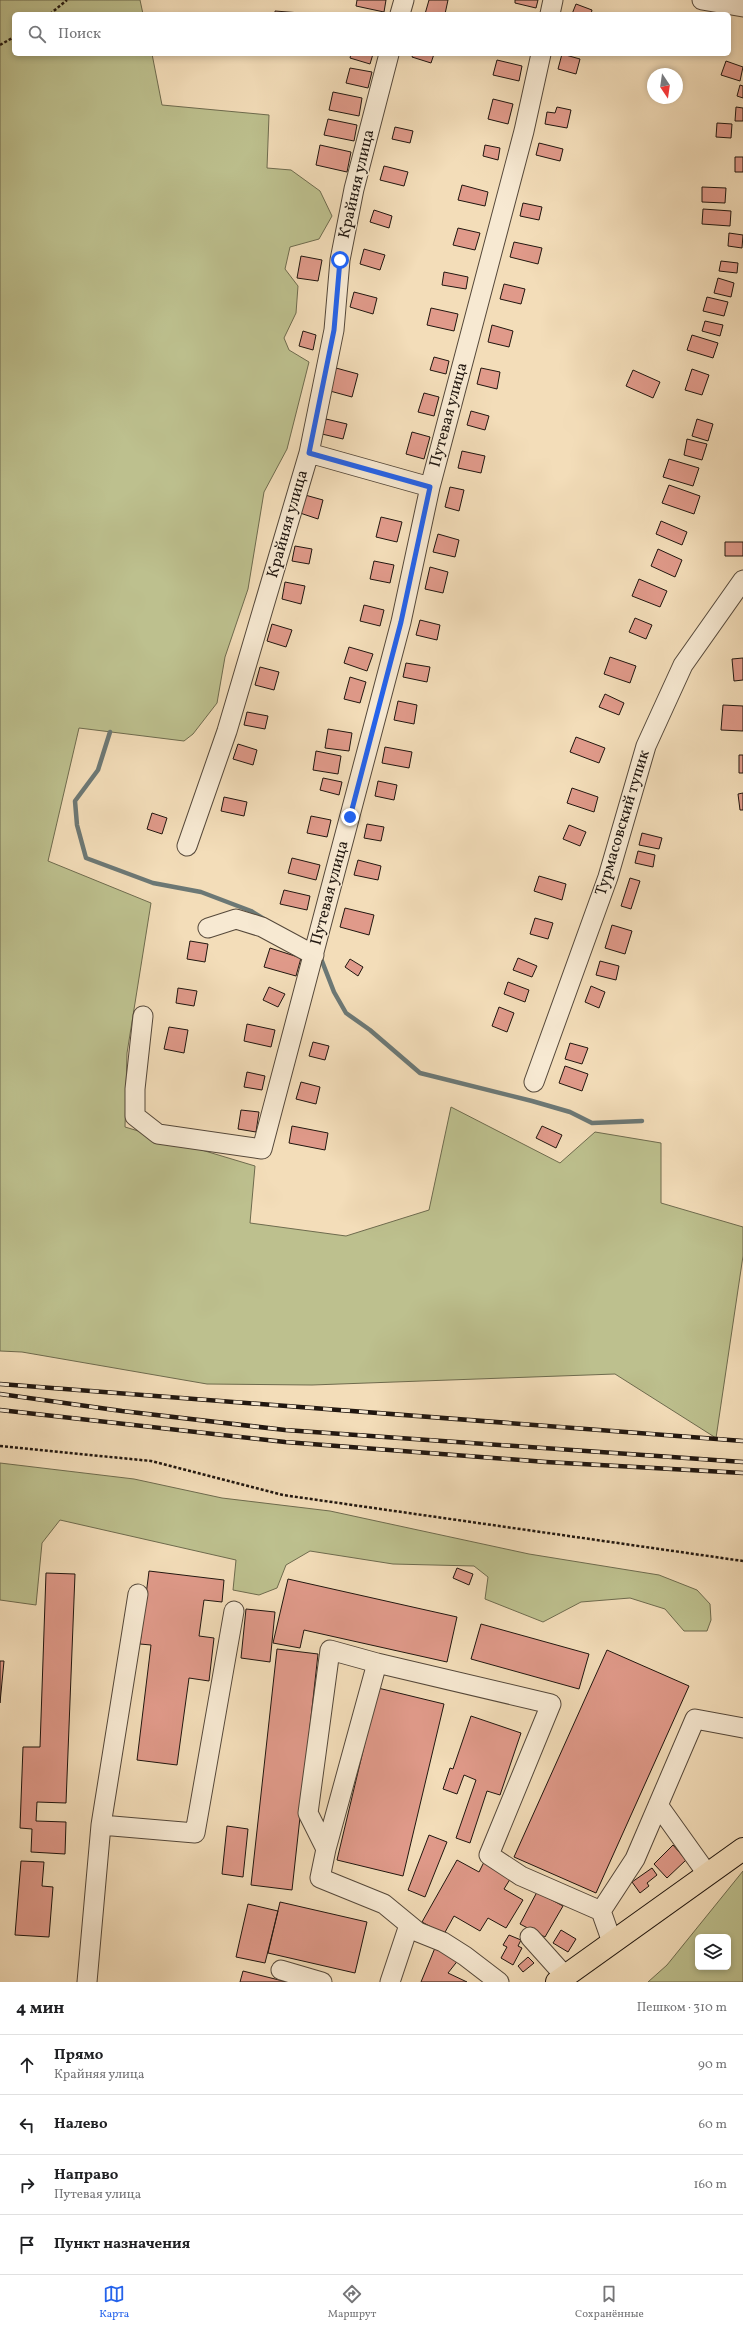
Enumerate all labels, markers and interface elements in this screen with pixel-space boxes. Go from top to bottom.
search box [12,12,731,56]
icon: search [26,23,48,45]
text: Поиск [58,24,101,45]
north arrow [647,68,683,104]
street label: Крайняя улица [334,127,380,241]
route start [331,251,349,269]
street label: Путевая улица [424,360,474,470]
street label: Крайняя улица [262,467,314,581]
street label: Турмасовский тупик [590,747,656,898]
route end [341,808,359,826]
street label: Путевая улица [305,838,355,948]
map controls [695,1934,731,1970]
button: layers [695,1934,731,1970]
text: 4 мин [16,1997,64,2020]
text: Пешком · 310 m [637,1999,727,2017]
text: Прямо [54,2045,103,2066]
icon: ahead [16,2054,38,2076]
text: 90 m [698,2056,727,2074]
text: Крайняя улица [54,2066,145,2084]
icon: left [16,2114,38,2136]
text: Налево [54,2114,108,2135]
text: 60 m [699,2116,727,2134]
text: Направо [54,2165,118,2186]
icon: right [16,2174,38,2196]
text: 160 m [693,2176,727,2194]
text: Путевая улица [54,2186,141,2204]
icon: arrive [16,2234,38,2256]
text: Пункт назначения [54,2234,190,2255]
tab: Карта [99,2283,129,2322]
tab: Маршрут [328,2283,376,2322]
tab: Сохранённые [575,2283,644,2322]

